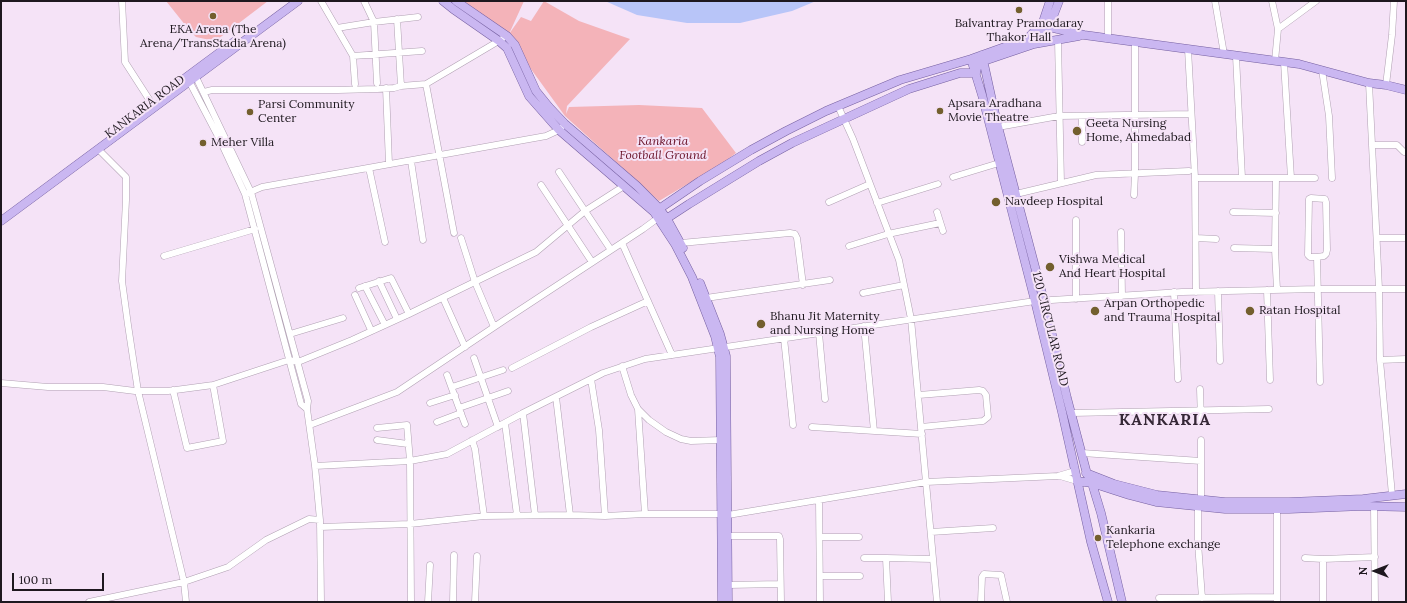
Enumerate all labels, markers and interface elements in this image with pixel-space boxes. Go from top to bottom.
marker: Balvantray Pramodaray Thakor Hall [1014,5,1024,15]
marker: EKA Arena (The Arena/TransStadia Arena) [208,11,218,21]
place label: Balvantray Pramodaray Thakor Hall [955,17,1083,45]
place label: EKA Arena (The Arena/TransStadia Arena) [140,23,286,51]
street label: KANKARIA ROAD [102,72,188,142]
place label: Apsara Aradhana Movie Theatre [948,97,1042,125]
place label: Parsi Community Center [258,98,355,126]
marker: Apsara Aradhana Movie Theatre [935,106,945,116]
marker: Parsi Community Center [245,107,255,117]
place label: Geeta Nursing Home, Ahmedabad [1086,117,1191,145]
marker: Geeta Nursing Home, Ahmedabad [1071,125,1083,137]
park label: Kankaria Football Ground [619,135,707,163]
place label: Meher Villa [211,136,274,150]
marker: Meher Villa [198,138,208,148]
place label: Navdeep Hospital [1005,195,1103,209]
marker: Navdeep Hospital [990,196,1002,208]
place label: Vishwa Medical And Heart Hospital [1059,253,1165,281]
marker: Vishwa Medical And Heart Hospital [1044,261,1056,273]
street label: 120 CIRCULAR ROAD [1029,270,1071,388]
place label: Arpan Orthopedic and Trauma Hospital [1104,297,1220,325]
place label: Ratan Hospital [1259,304,1340,318]
marker: Arpan Orthopedic and Trauma Hospital [1089,305,1101,317]
marker: Ratan Hospital [1244,305,1256,317]
place label: Bhanu Jit Maternity and Nursing Home [770,310,879,338]
marker: Bhanu Jit Maternity and Nursing Home [755,318,767,330]
district label: KANKARIA [1119,410,1211,430]
place label: Kankaria Telephone exchange [1106,524,1221,552]
marker: Kankaria Telephone exchange [1093,533,1103,543]
north arrow [1355,551,1395,591]
scale bar [14,565,106,591]
text: N [1356,567,1370,575]
text: 100 m [19,572,52,587]

